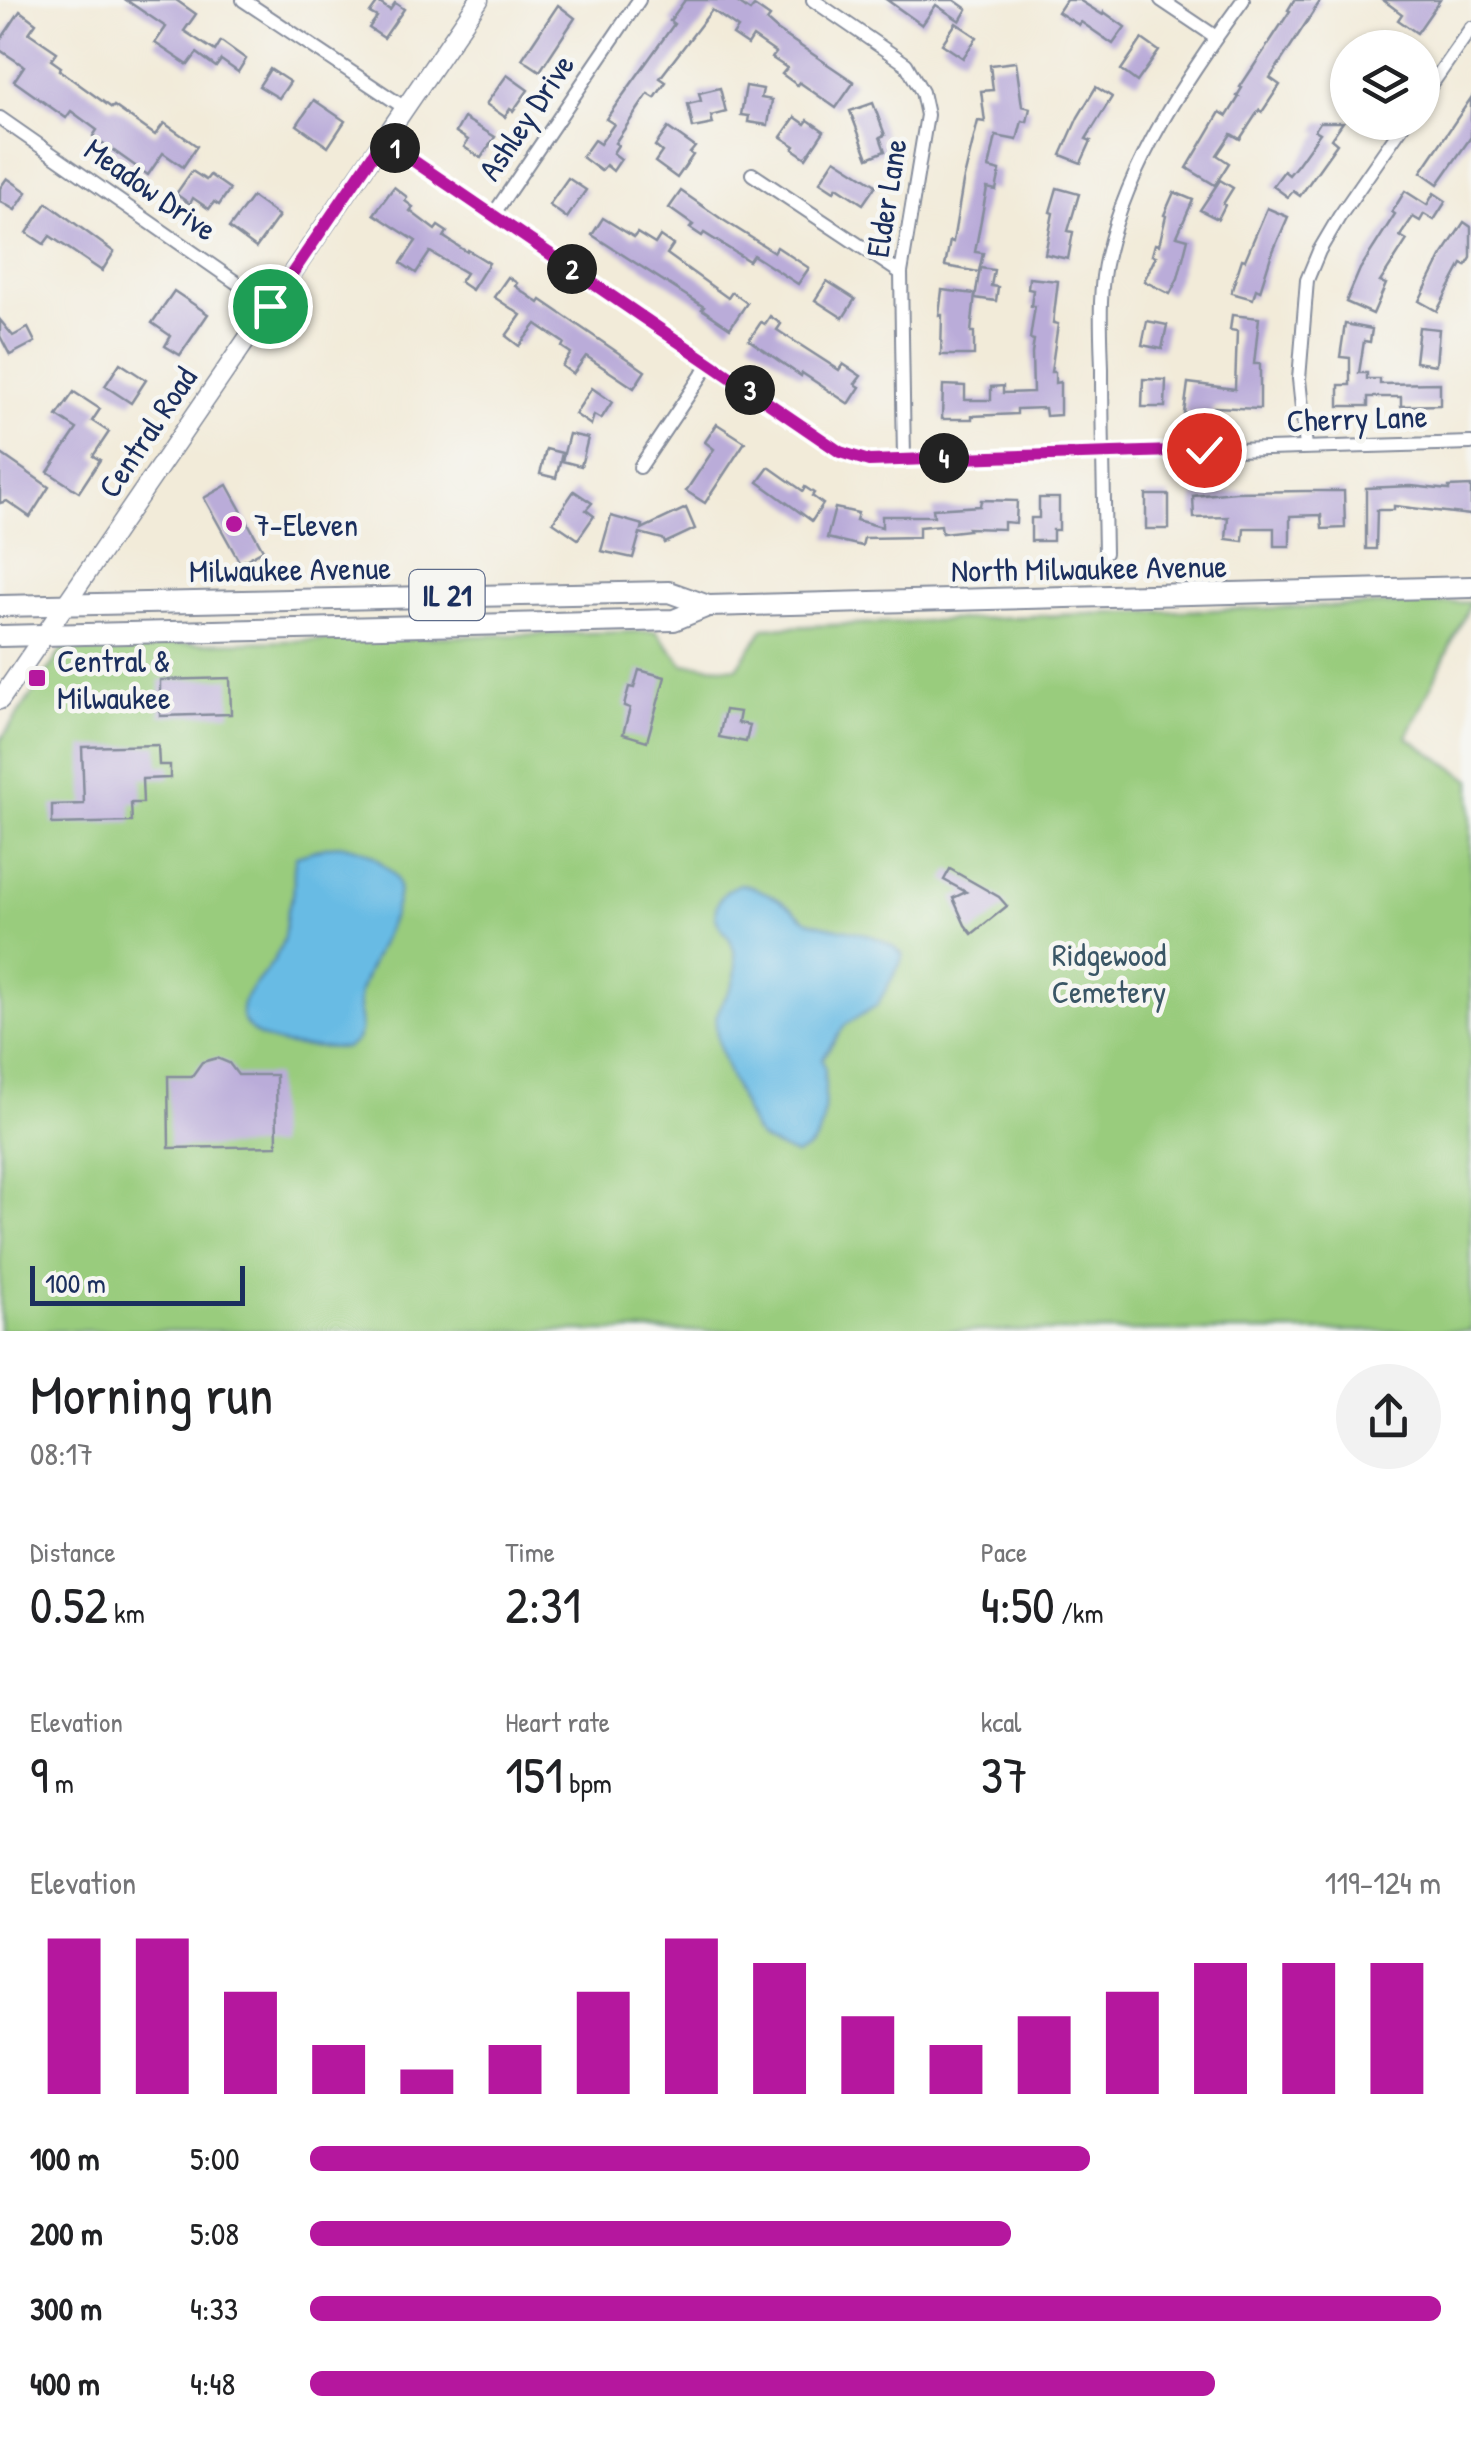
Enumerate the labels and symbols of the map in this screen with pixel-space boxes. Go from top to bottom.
street label: Ashley Drive [468,45,584,189]
pin: 1 [370,123,420,173]
street label: Meadow Drive [76,128,226,250]
street label: Elder Lane [855,136,917,260]
pin: 2 [547,244,597,294]
pin [228,264,313,349]
street label: Central Road [88,358,206,506]
pin: 3 [725,365,775,415]
street label: Cherry Lane [1286,394,1428,442]
pin [1162,408,1247,493]
pin: 4 [919,433,969,483]
place label: 7-Eleven [254,503,358,546]
marker: 7-Eleven [223,513,245,535]
street label: North Milwaukee Avenue [951,544,1228,592]
street label: Milwaukee Avenue [189,546,392,592]
road number: IL 21 [410,570,484,620]
place label: Central & Milwaukee [57,639,171,719]
marker: Central & Milwaukee [26,667,48,689]
park label: Ridgewood Cemetery [1052,933,1166,1013]
scale bar [30,1261,245,1306]

